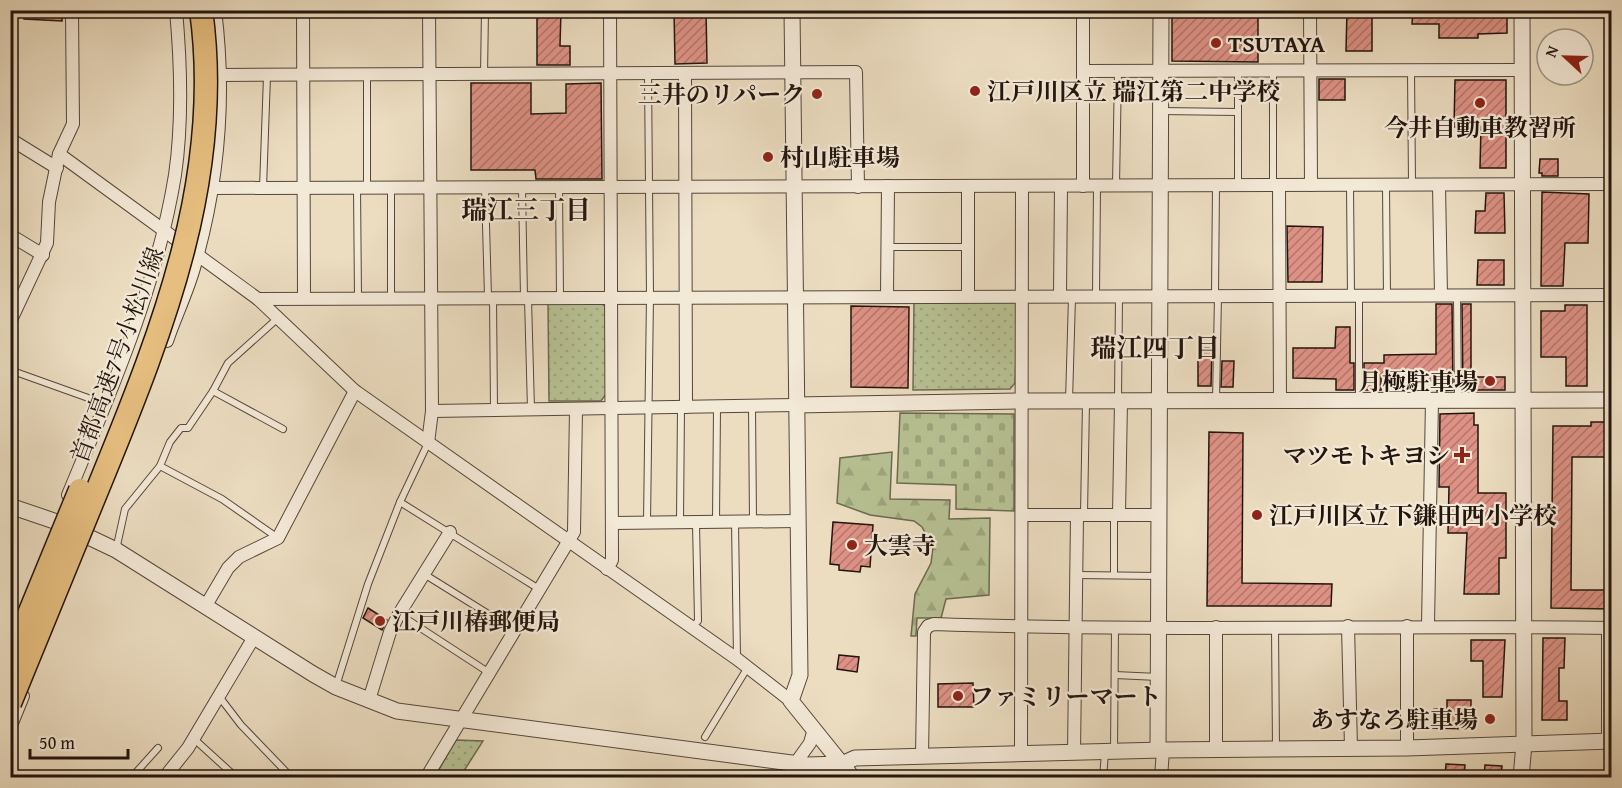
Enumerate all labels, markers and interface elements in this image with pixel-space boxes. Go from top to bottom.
place label: TSUTAYA [1228,26,1326,61]
north arrow [1535,27,1595,87]
marker: TSUTAYA [1209,36,1223,50]
text: N [1538,42,1564,61]
place label: 江戸川区立 瑞江第二中学校 [987,74,1280,109]
place label: 三井のリパーク [638,77,805,112]
marker: 江戸川区立 瑞江第二中学校 [968,84,982,98]
marker: 三井のリパーク [810,87,824,101]
marker: 今井自動車教習所 [1473,96,1487,110]
place label: 今井自動車教習所 [1384,110,1576,145]
place label: 村山駐車場 [780,140,900,175]
marker: 村山駐車場 [761,150,775,164]
district label: 瑞江三丁目 [461,190,591,229]
street label: 首都高速7号小松川線 [62,242,172,468]
district label: 瑞江四丁目 [1090,328,1220,367]
place label: 月極駐車場 [1358,364,1478,399]
marker: 月極駐車場 [1483,374,1497,388]
place label: マツモトキヨシ [1283,438,1450,473]
marker: マツモトキヨシ [1455,448,1469,462]
place label: 江戸川区立下鎌田西小学校 [1269,498,1557,533]
marker: 江戸川区立下鎌田西小学校 [1250,508,1264,522]
place label: 大雲寺 [864,528,936,563]
marker: 大雲寺 [845,538,859,552]
place label: 江戸川椿郵便局 [392,604,560,639]
marker: 江戸川椿郵便局 [373,614,387,628]
place label: ファミリーマート [970,679,1162,714]
marker: ファミリーマート [951,689,965,703]
place label: あすなろ駐車場 [1310,702,1478,737]
marker: あすなろ駐車場 [1483,712,1497,726]
scale bar [30,722,128,760]
text: 50 m [39,729,75,756]

